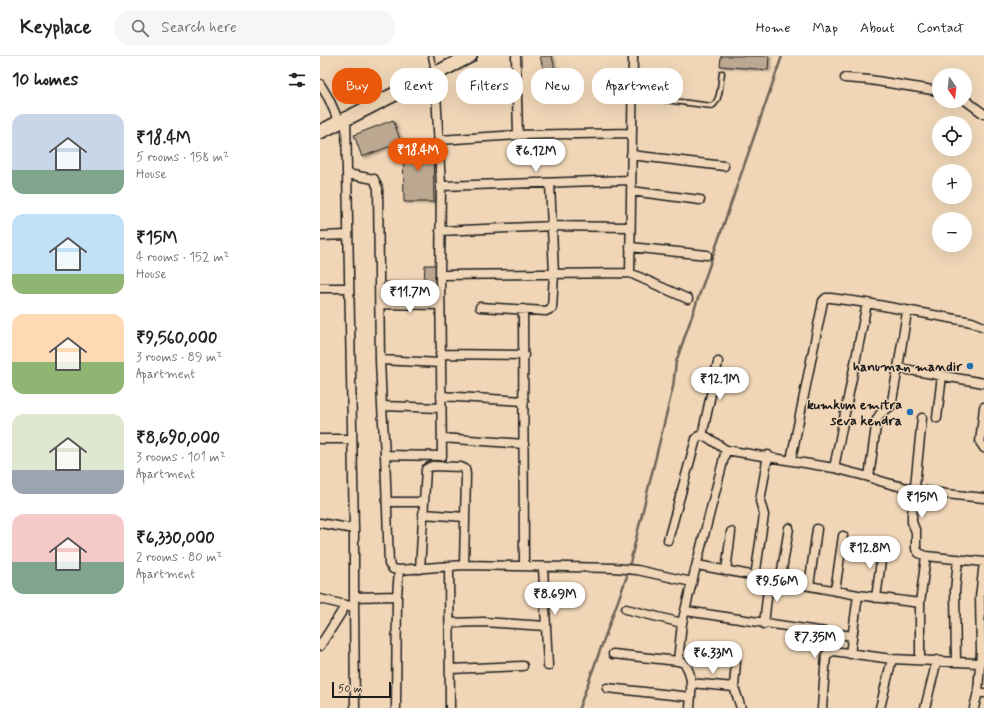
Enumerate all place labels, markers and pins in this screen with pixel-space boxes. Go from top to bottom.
pin: ₹18.4M [385,138,451,172]
pin: ₹6.12M [503,139,569,173]
pin: ₹11.7M [377,280,443,314]
place label: hanuman mandir [853,358,963,376]
marker: hanuman mandir [965,361,975,371]
pin: ₹12.1M [687,367,753,401]
place label: kumkum emitra seva kendra [807,396,902,430]
marker: kumkum emitra seva kendra [905,407,915,417]
pin: ₹15M [898,485,946,519]
pin: ₹12.8M [837,536,903,570]
pin: ₹9.56M [744,569,810,603]
pin: ₹8.69M [522,582,588,616]
pin: ₹7.35M [782,625,848,659]
pin: ₹6.33M [680,641,746,675]

